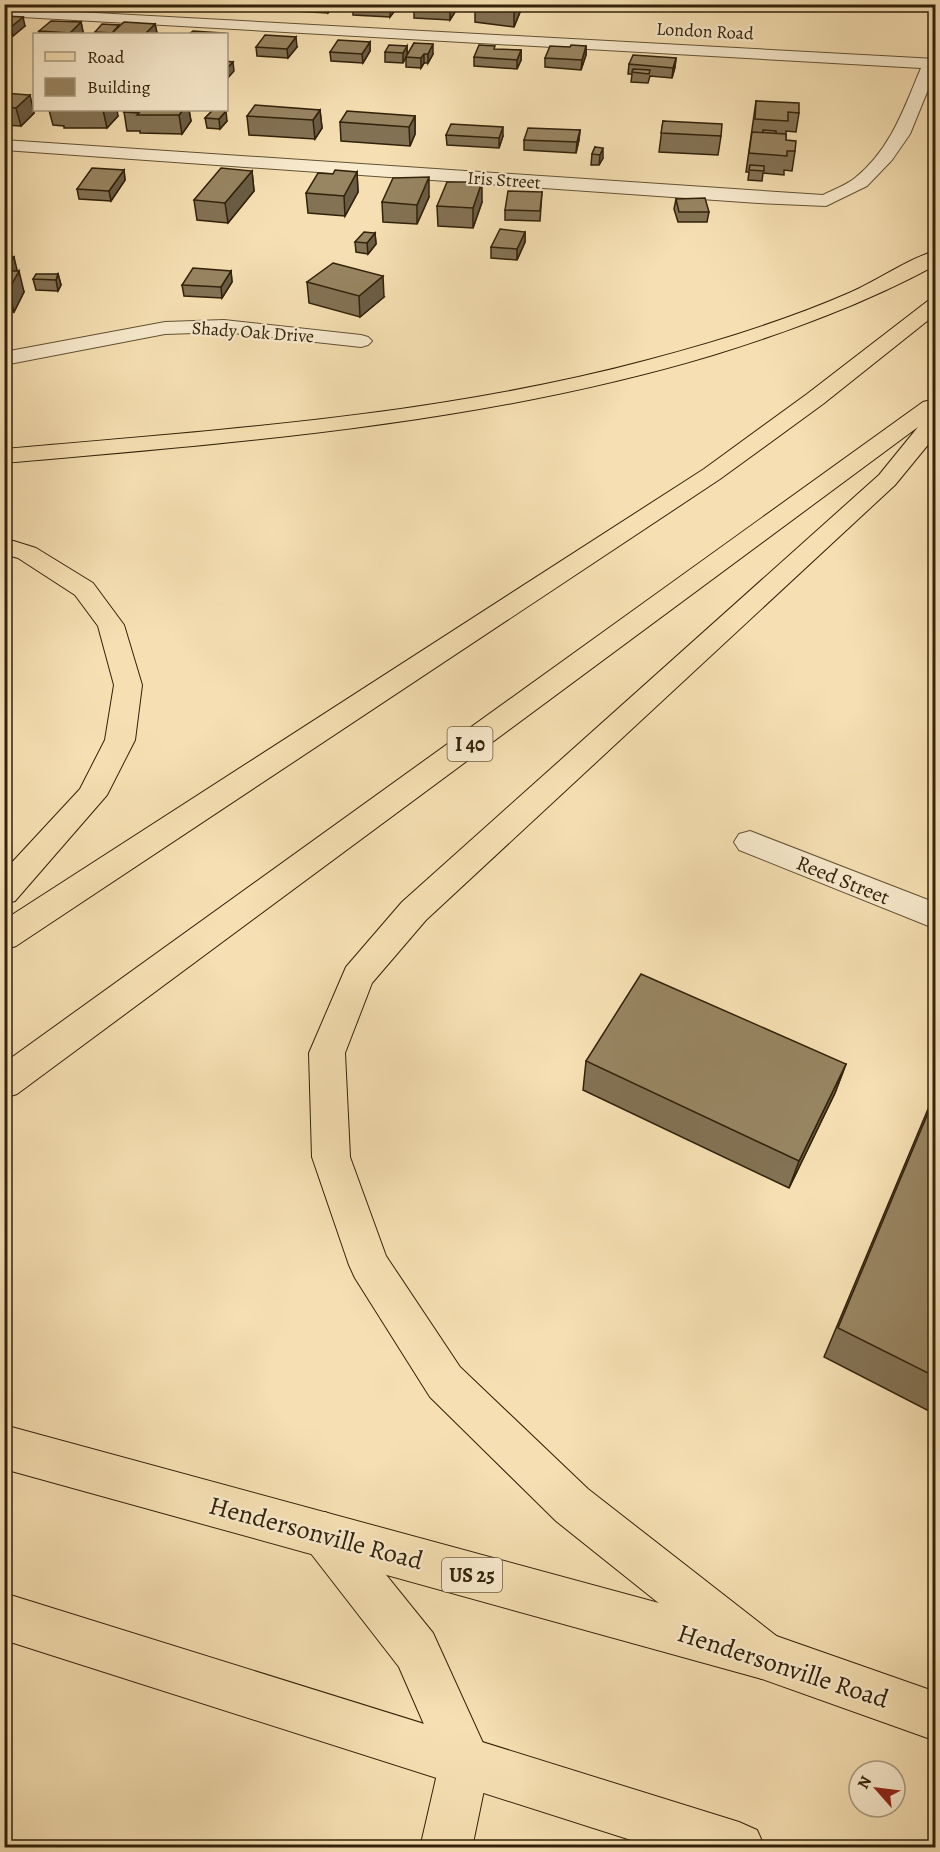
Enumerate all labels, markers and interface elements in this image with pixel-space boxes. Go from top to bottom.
street label: London Road [656,16,755,46]
legend [33,33,228,111]
text: Road [87,45,125,69]
text: Building [87,75,151,99]
street label: Iris Street [467,165,541,195]
street label: Shady Oak Drive [191,316,315,348]
road number: I 40 [448,727,492,761]
street label: Reed Street [792,849,894,911]
street label: Hendersonville Road [205,1488,427,1578]
road number: US 25 [442,1558,502,1592]
street label: Hendersonville Road [673,1615,893,1717]
north arrow [847,1759,907,1819]
text: N [852,1772,877,1793]

